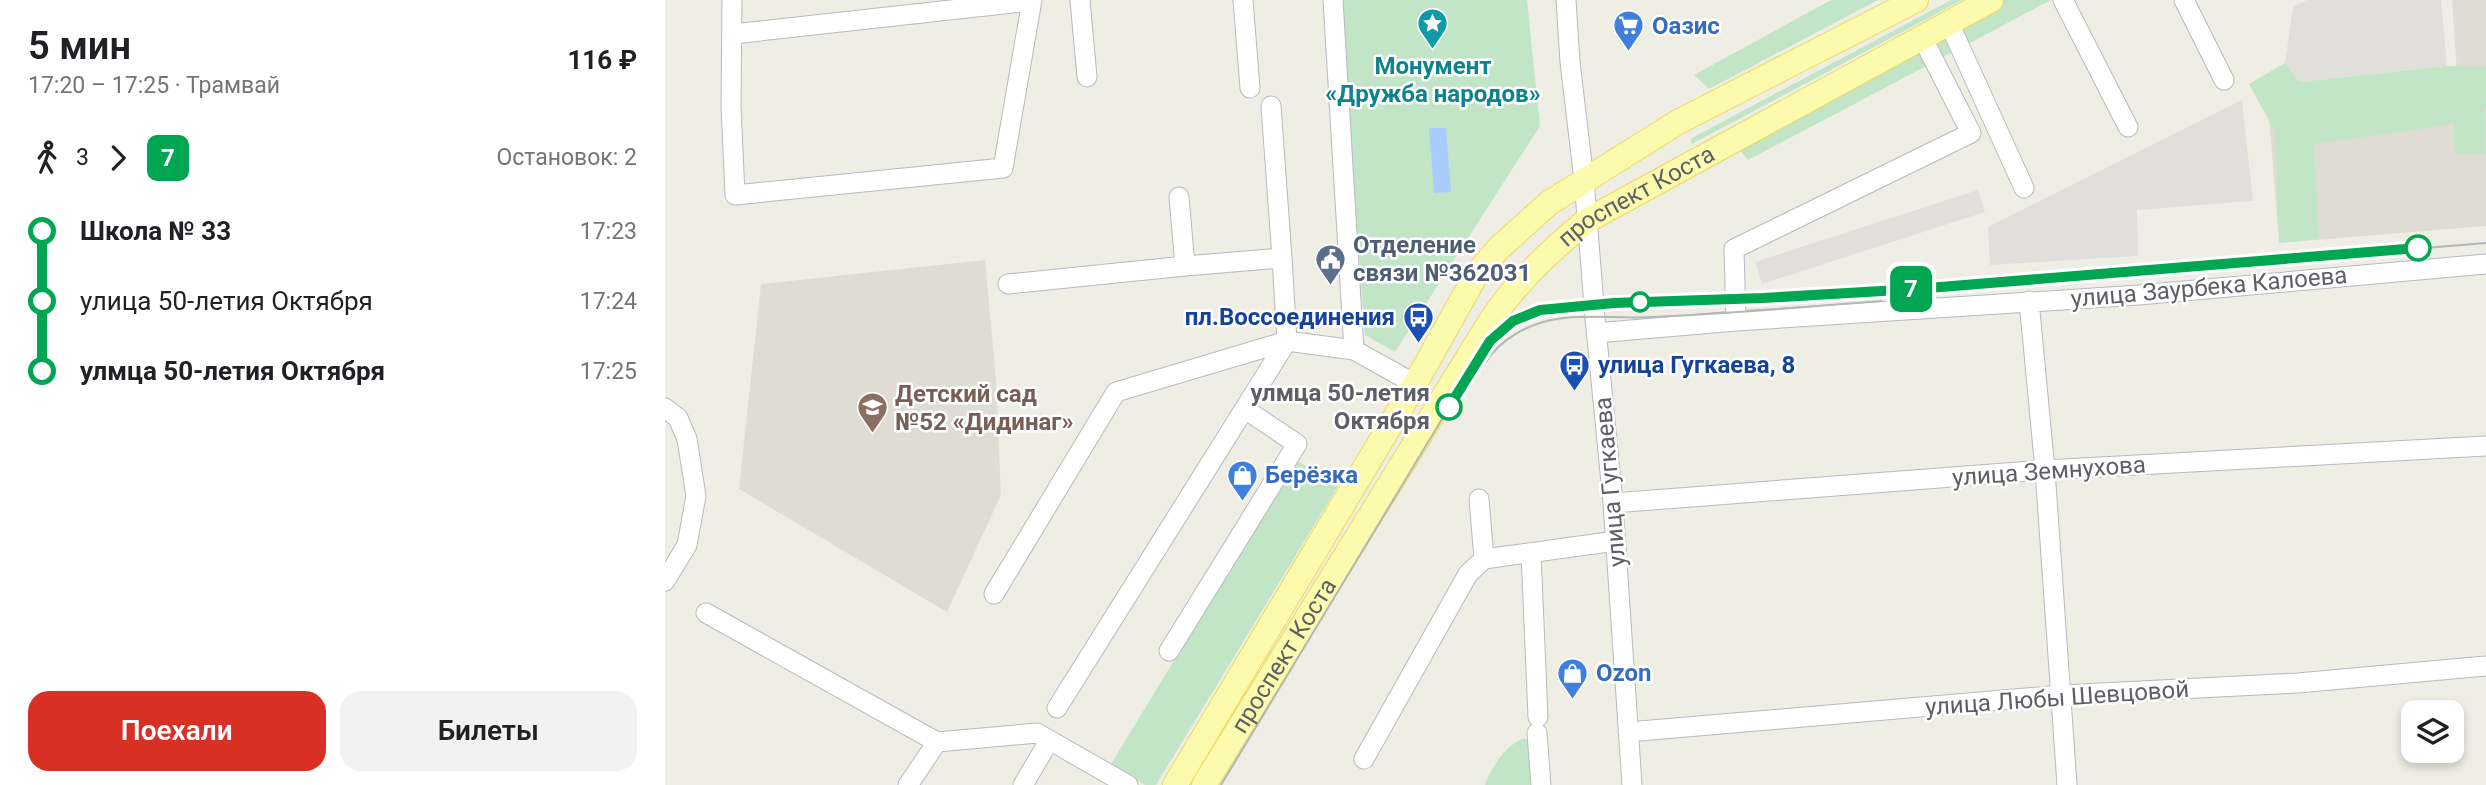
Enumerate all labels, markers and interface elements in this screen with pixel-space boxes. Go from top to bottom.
place icon: Монумент «Дружба народов» [1416,7,1450,51]
supermarket icon: Оазис [1612,9,1646,53]
place label: Оазис [1652,12,1720,40]
text: 5 мин [28,24,131,68]
text: 116 ₽ [567,45,637,75]
place label: Монумент «Дружба народов» [1325,52,1541,108]
text: 17:20 – 17:25 · Трамвай [28,72,280,99]
icon: walk [28,139,66,177]
icon: forward [99,139,137,177]
street label: проспект Коста [1552,140,1719,253]
text: 3 [76,144,89,171]
text: 7 [161,144,175,172]
text: Остановок: 2 [496,144,637,171]
text: Школа № 33 [80,216,231,246]
text: 17:23 [580,218,637,245]
place label: Отделение связи №362031 [1353,231,1531,287]
unlabelled marker [2405,235,2431,261]
public building icon: Отделение связи №362031 [1313,242,1347,286]
street label: улица Заурбека Калоева [2070,261,2348,313]
line badge: 7 [1888,266,1934,312]
text: 7 [1904,275,1918,303]
text: улица 50-летия Октября [80,286,373,316]
text: 17:24 [580,288,637,315]
unlabelled marker [1630,292,1650,312]
bus stop icon: пл.Воссоединения [1401,300,1435,344]
place label: пл.Воссоединения [1185,303,1395,331]
bus stop icon: улица Гугкаева, 8 [1558,348,1592,392]
place label: улица Гугкаева, 8 [1598,351,1795,379]
text: улмца 50-летия Октября [80,356,385,386]
text: 17:25 [580,358,637,385]
place label: улмца 50-летия Октября [1250,379,1430,435]
place label: Детский сад №52 «Дидинаг» [895,380,1073,436]
school or university icon: Детский сад №52 «Дидинаг» [855,391,889,435]
marker: улмца 50-летия Октября [1436,394,1462,420]
street label: улица Гугкаева [1589,396,1631,568]
street label: улица Земнухова [1951,450,2147,492]
shop icon: Берёзка [1225,458,1259,502]
place label: Берёзка [1265,461,1358,489]
street label: проспект Коста [1226,573,1342,738]
shop icon: Ozon [1556,656,1590,700]
place label: Ozon [1596,659,1652,687]
street label: улица Любы Шевцовой [1924,675,2190,721]
button: Поехали [28,691,326,771]
button: Билеты [340,691,637,771]
map controls [2401,700,2464,763]
button: layers [2401,700,2464,763]

